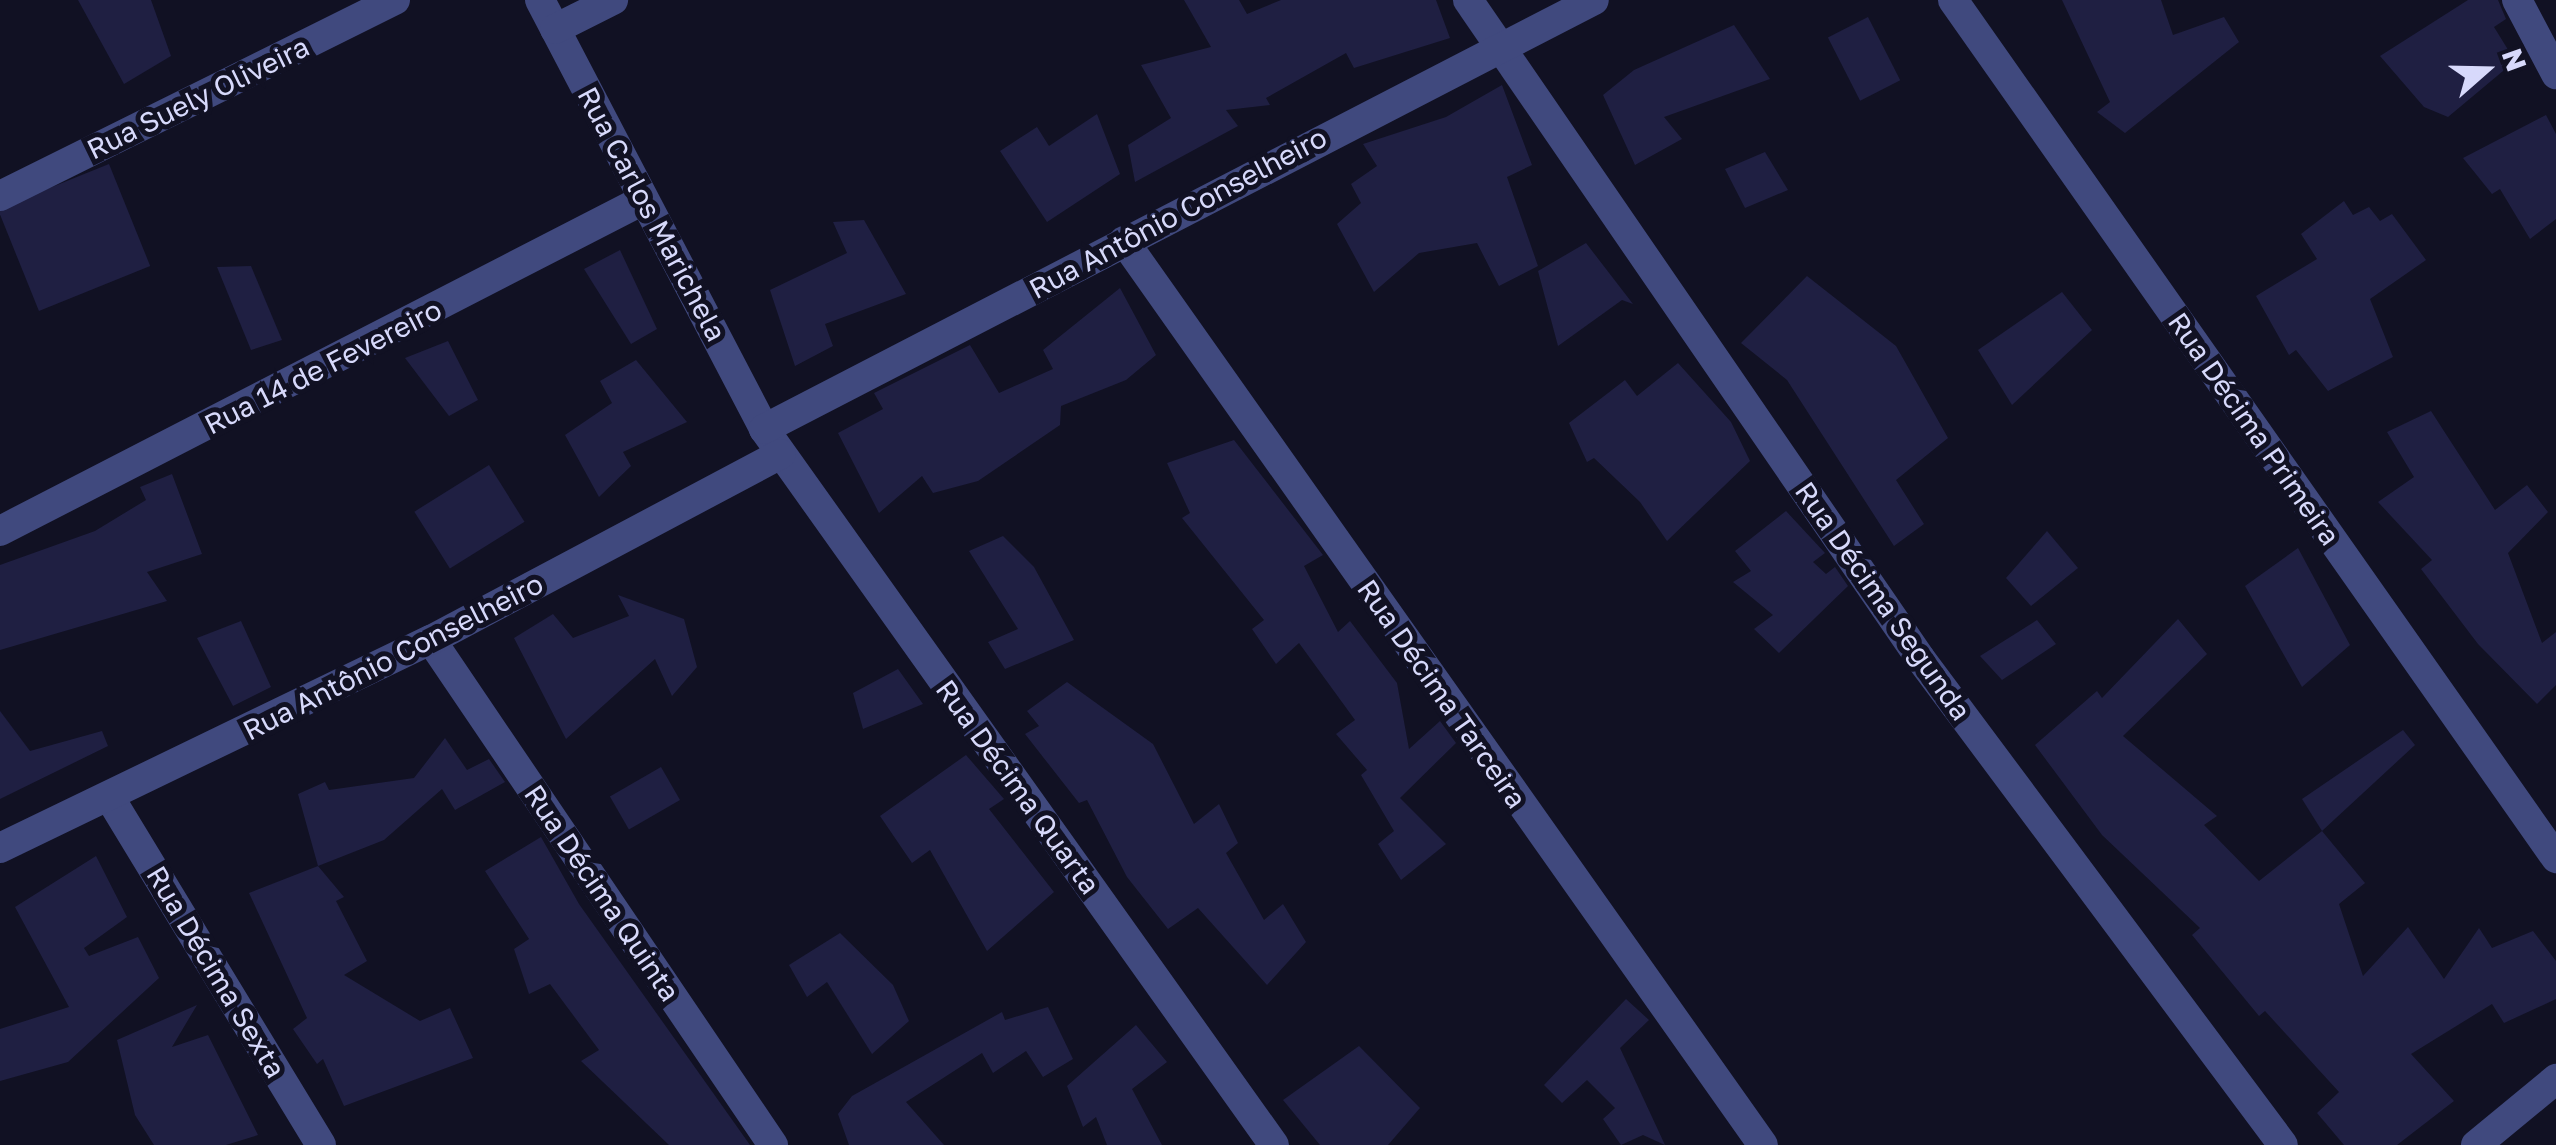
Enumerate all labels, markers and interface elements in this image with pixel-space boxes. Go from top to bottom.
north arrow [2436,20,2536,120]
street label: Rua Suely Oliveira [81,30,315,166]
text: N [2496,44,2534,75]
street label: Rua Carlos Marichela [571,81,733,347]
street label: Rua Antônio Conselheiro [1024,120,1332,306]
street label: Rua 14 de Fevereiro [199,293,447,441]
street label: Rua Décima Primeira [2161,306,2347,552]
street label: Rua Décima Segunda [1788,475,1978,727]
street label: Rua Antônio Conselheiro [237,567,549,747]
street label: Rua Décima Tarceira [1350,573,1534,815]
street label: Rua Décima Quarta [929,673,1107,901]
street label: Rua Décima Quinta [517,778,687,1008]
street label: Rua Décima Sexta [140,860,292,1084]

